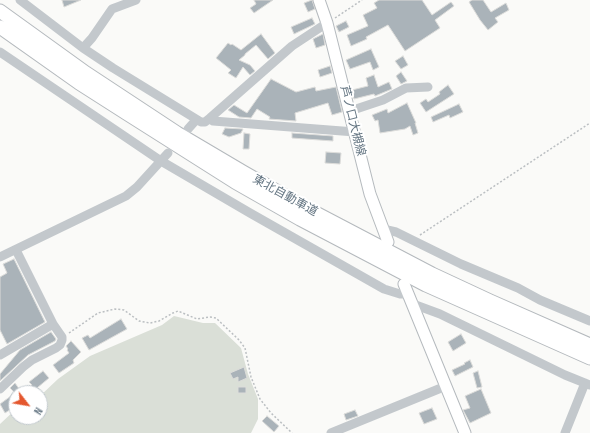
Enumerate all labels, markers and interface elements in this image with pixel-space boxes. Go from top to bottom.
street label: 芦ノ口大槻線 [336,84,368,158]
street label: 東北自動車道 [250,172,320,220]
north arrow [8,385,48,425]
text: N [31,405,45,417]

